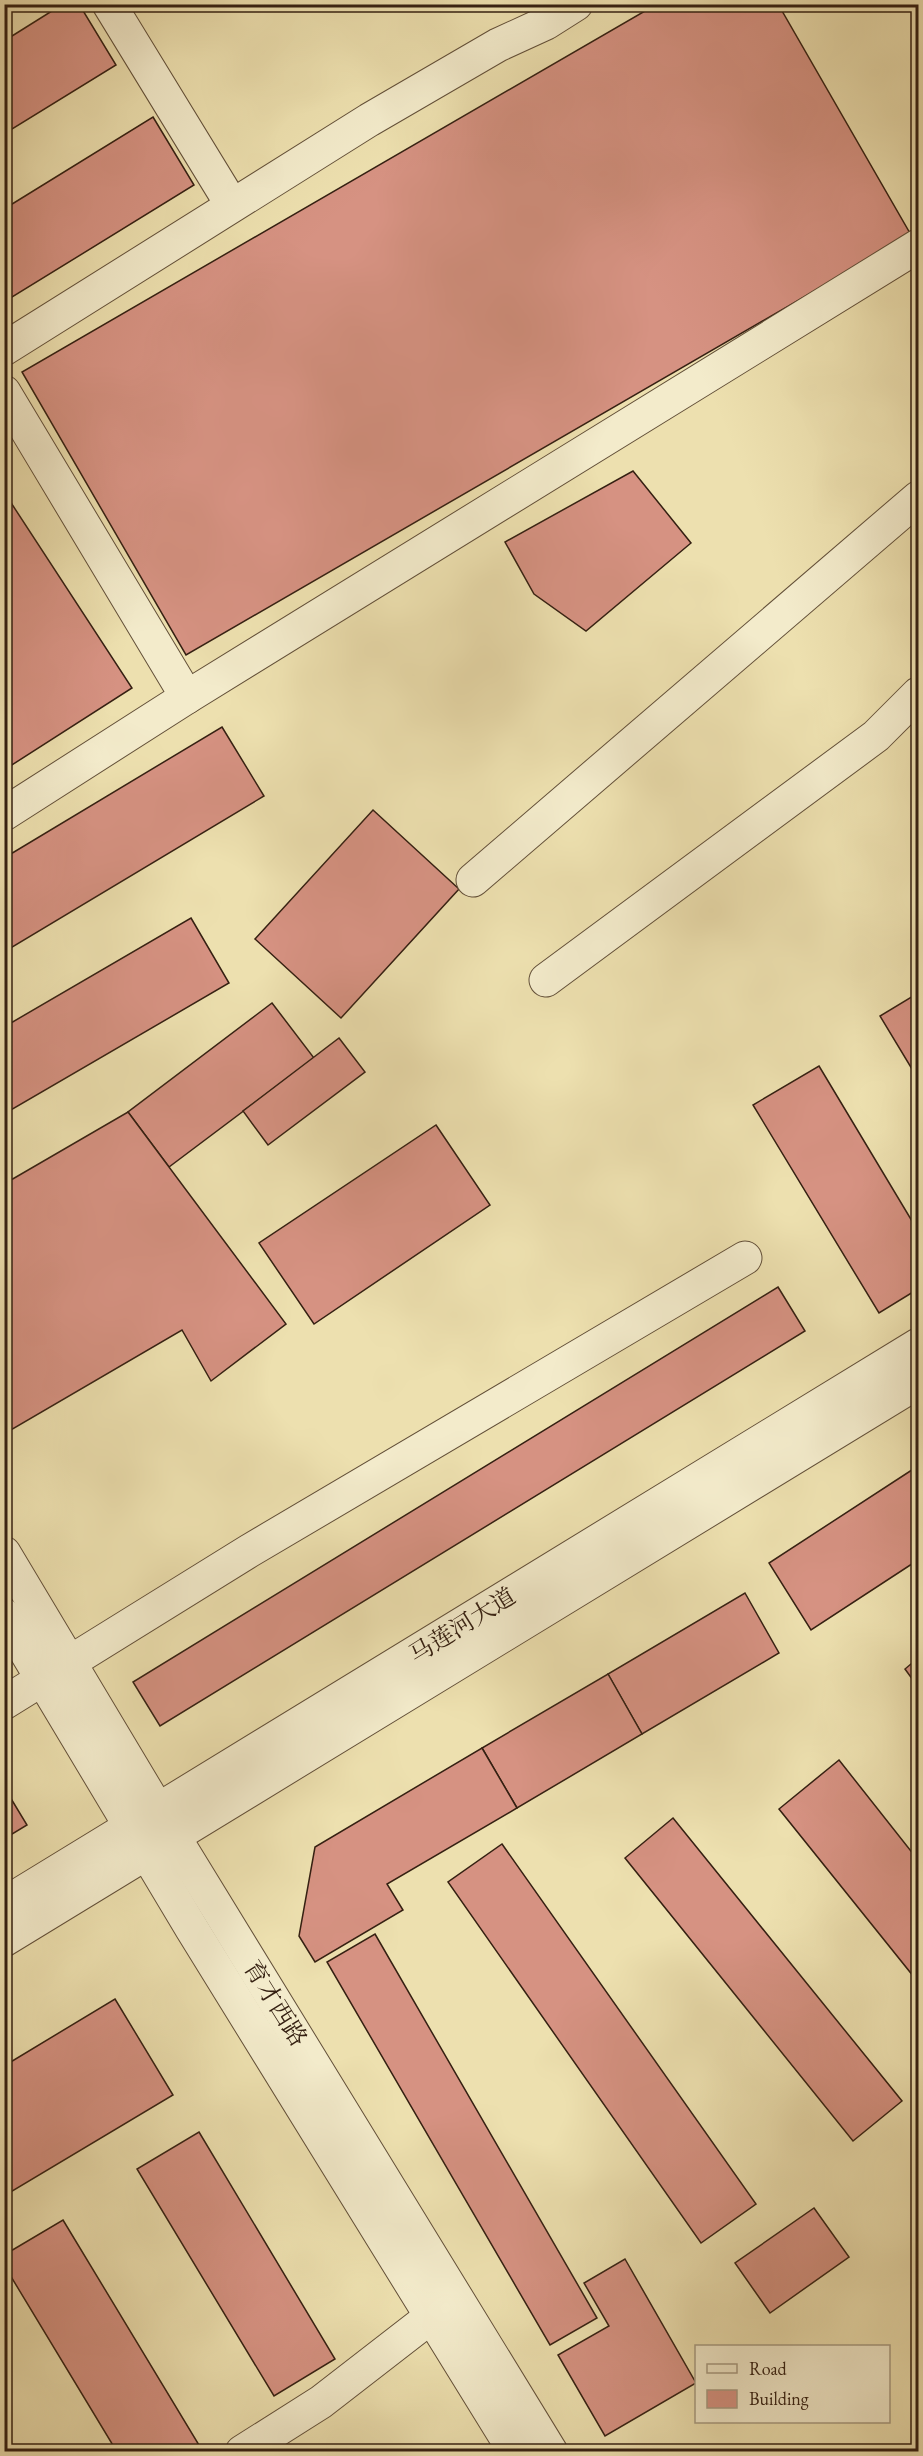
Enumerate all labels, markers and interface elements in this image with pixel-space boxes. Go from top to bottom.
street label: 马莲河大道 [403,1580,521,1670]
street label: 育才西路 [237,1954,315,2052]
legend [695,2345,890,2423]
text: Road [749,2357,788,2380]
text: Building [749,2387,809,2410]

